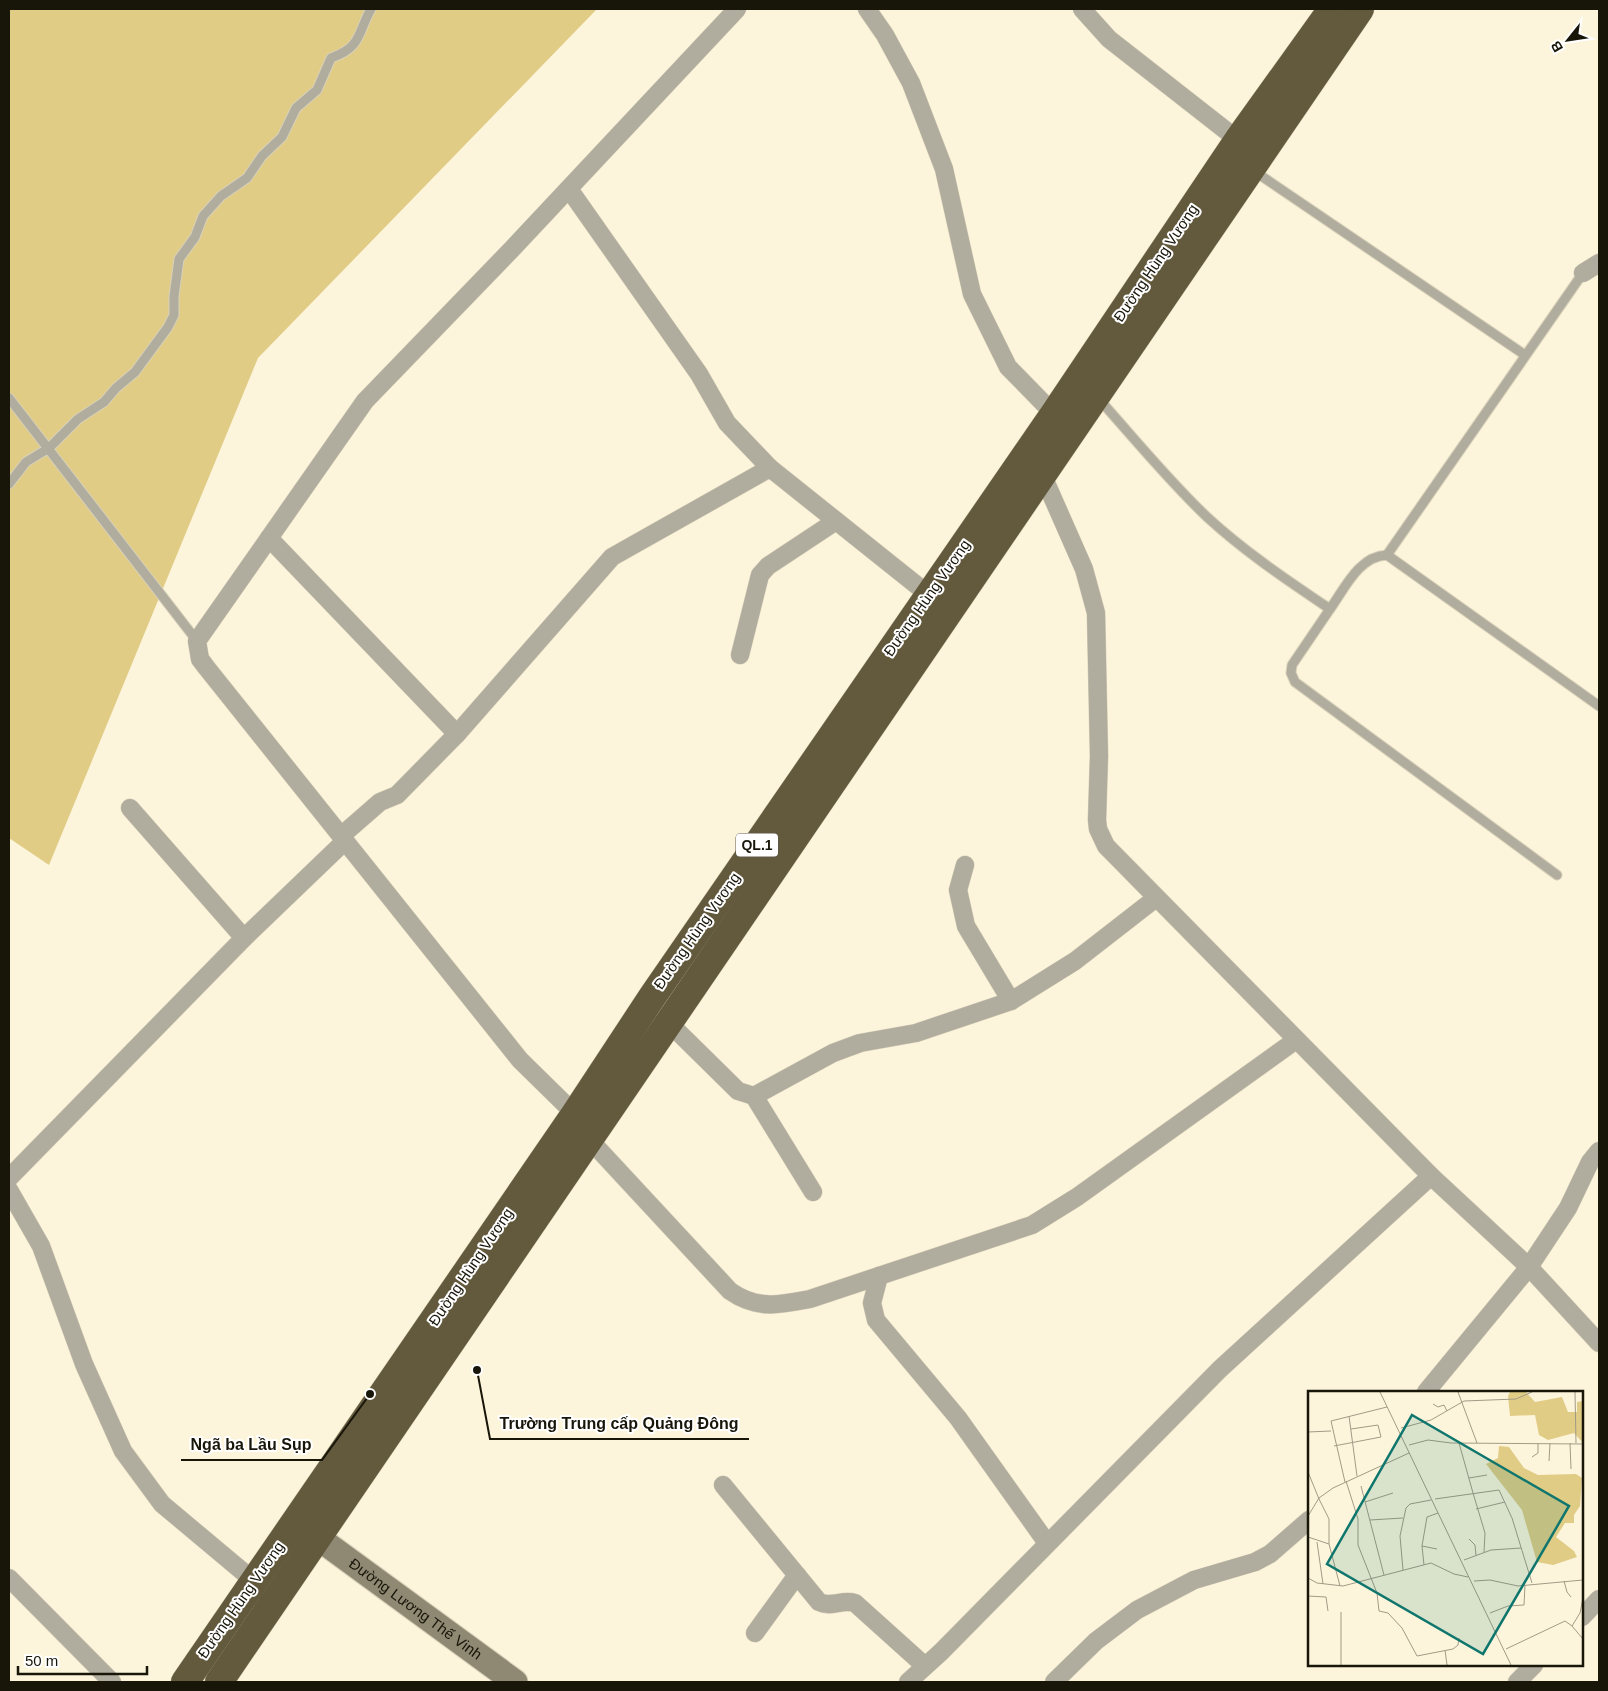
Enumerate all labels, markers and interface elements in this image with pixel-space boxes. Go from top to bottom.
north arrow [1543,15,1593,65]
text: B [1547,38,1566,55]
street label: Đường Hùng Vương [1110,201,1201,325]
street label: Đường Hùng Vương [880,536,973,659]
road number: QL.1 [736,834,778,856]
street label: Đường Hùng Vương [650,869,743,992]
street label: Đường Hùng Vương [425,1205,516,1329]
inset map [1308,1391,1583,1666]
callout: Trường Trung cấp Quảng Đông [490,1408,749,1439]
text: Trường Trung cấp Quảng Đông [500,1415,738,1432]
callout: Ngã ba Lầu Sụp [181,1429,322,1460]
text: Ngã ba Lầu Sụp [191,1436,312,1453]
street label: Đường Hùng Vương [194,1538,287,1661]
street label: Đường Lương Thế Vinh [346,1554,485,1663]
scale bar [18,1644,146,1676]
text: 50 m [25,1652,58,1669]

